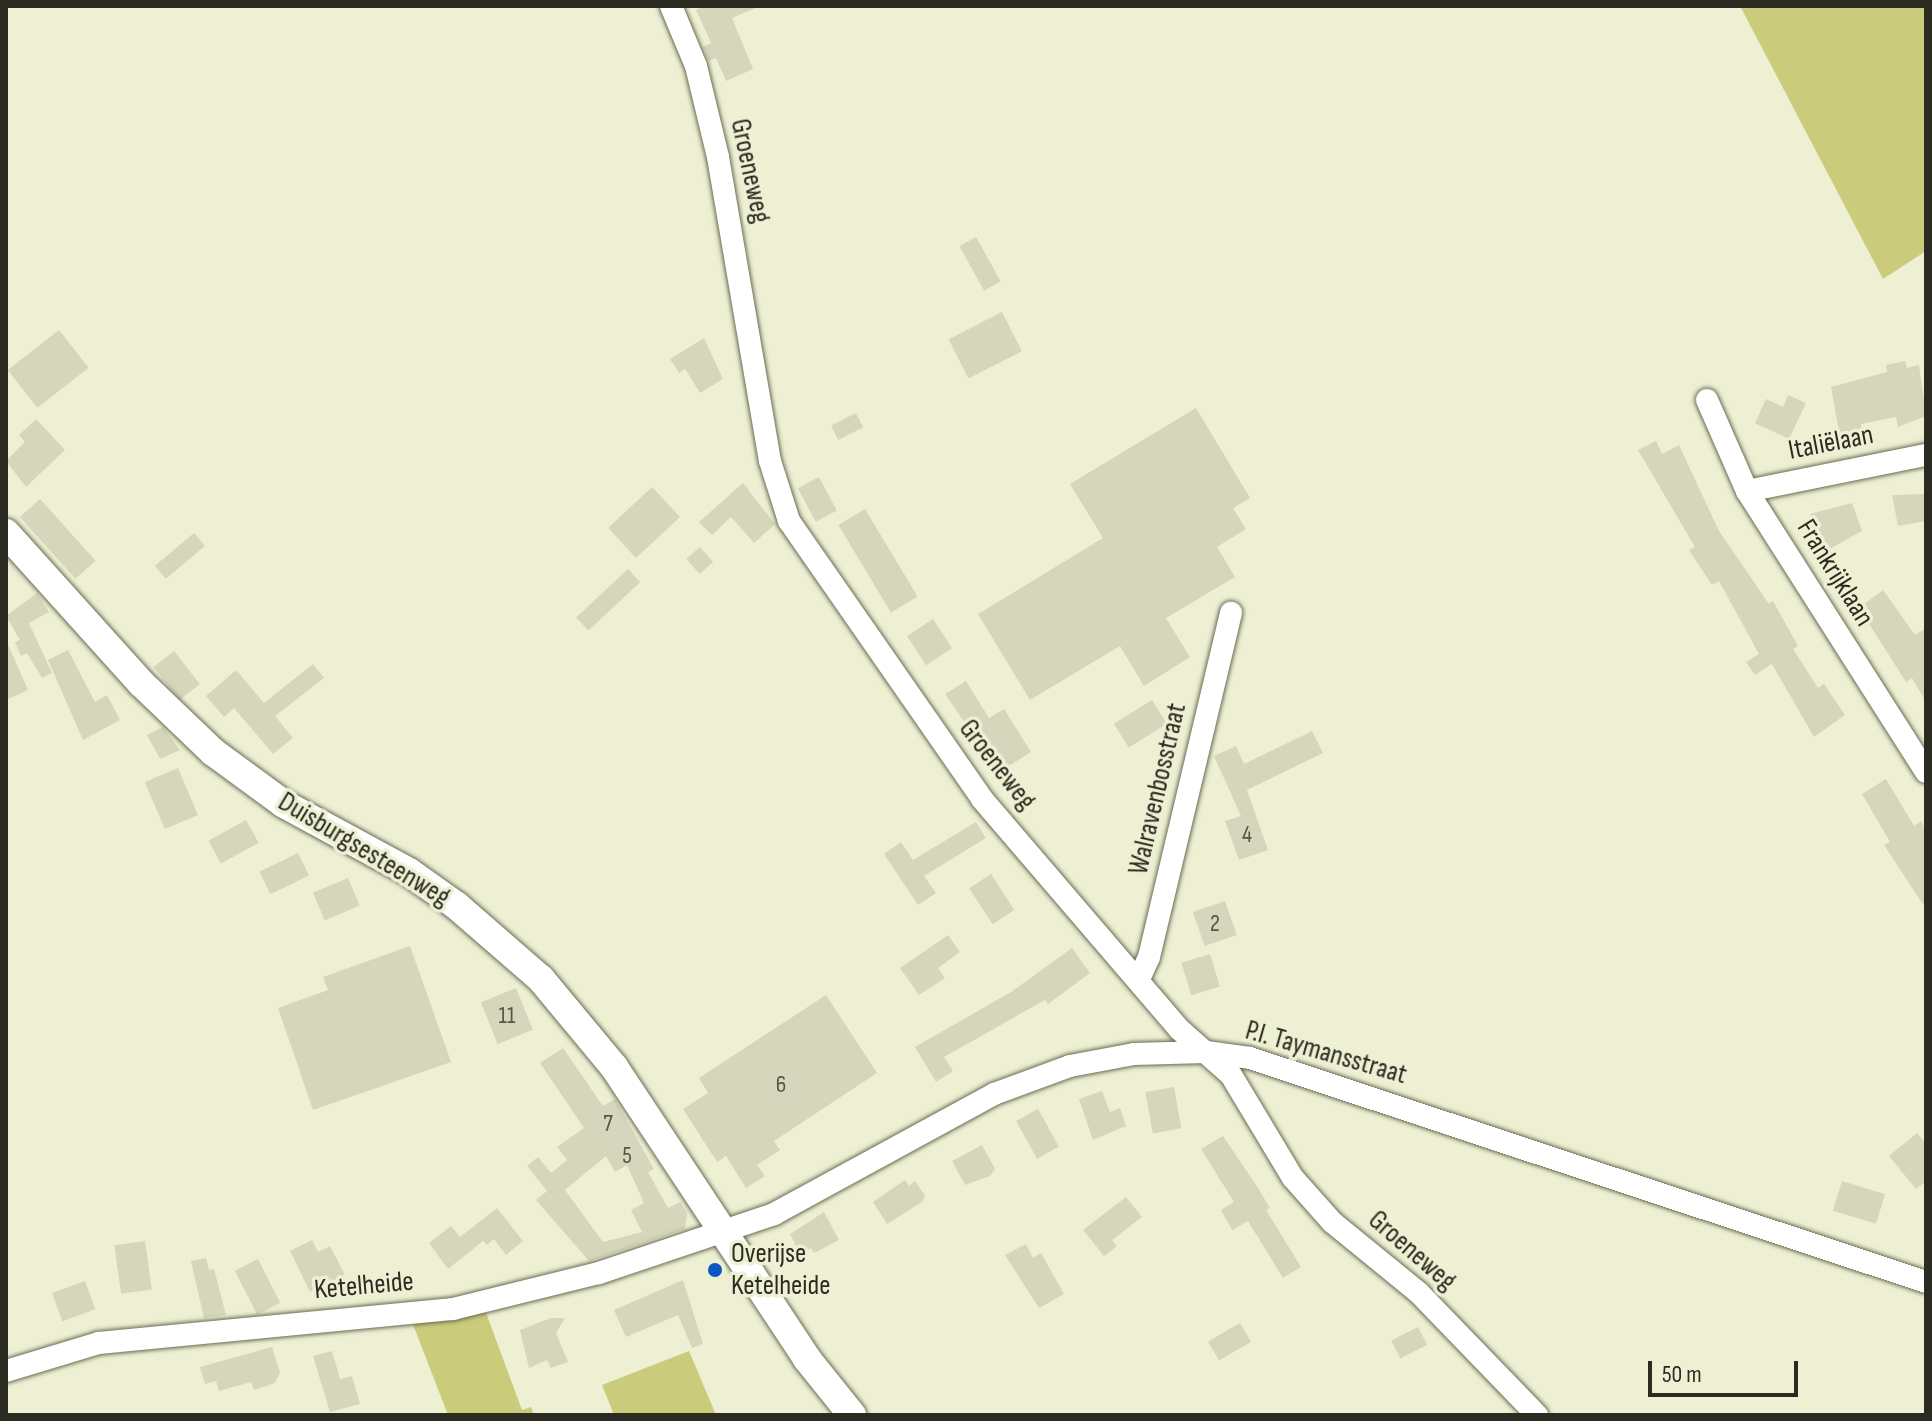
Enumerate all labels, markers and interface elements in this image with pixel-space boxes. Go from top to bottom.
street label: Groeneweg [723,116,777,226]
street label: Italiëlaan [1786,418,1876,468]
street label: Frankrijklaan [1789,513,1881,633]
street label: Walravenbosstraat [1122,700,1194,878]
street label: Groeneweg [951,713,1043,817]
street label: Duisburgsesteenweg [272,785,456,915]
house number: 4 [1242,821,1252,849]
house number: 2 [1210,910,1220,938]
house number: 11 [499,1002,515,1030]
street label: P.I. Taymansstraat [1241,1014,1411,1092]
house number: 6 [776,1071,786,1099]
house number: 7 [603,1110,613,1138]
house number: 5 [622,1142,632,1170]
street label: Groeneweg [1361,1204,1463,1298]
place label: Overijse Ketelheide [731,1237,831,1303]
marker: Overijse Ketelheide [706,1261,724,1279]
street label: Ketelheide [313,1265,415,1307]
scale bar [1652,1345,1802,1395]
text: 50 m [1662,1360,1702,1389]

